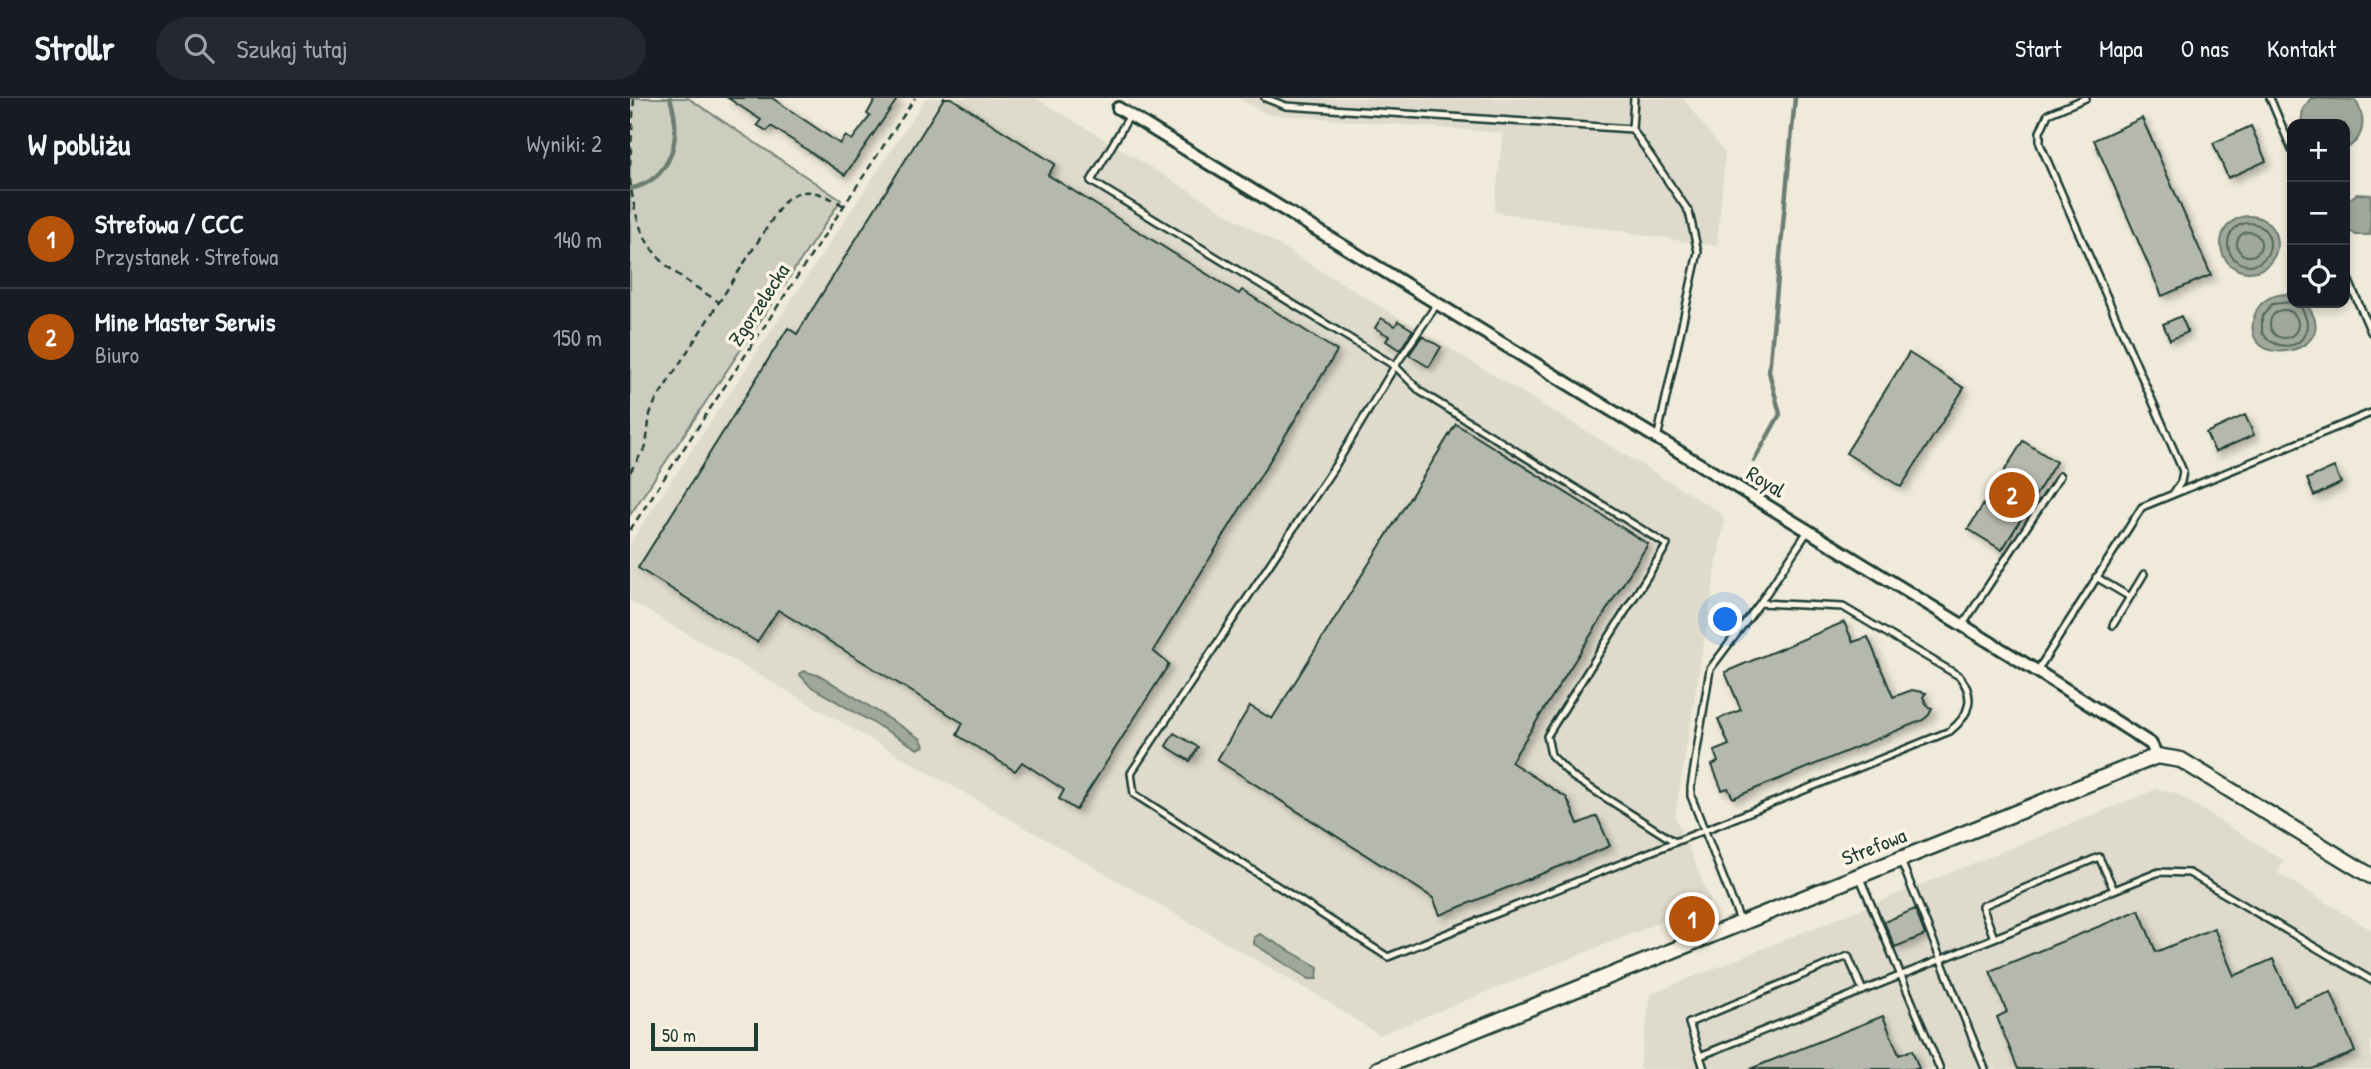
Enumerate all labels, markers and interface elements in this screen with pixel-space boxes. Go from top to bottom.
search box [156,17,646,80]
text: Strollr [35,26,114,70]
icon: search [180,29,218,67]
text: Szukaj tutaj [236,31,348,66]
text: Start [2015,32,2061,64]
text: Mapa [2099,32,2143,64]
text: O nas [2181,32,2229,64]
text: Kontakt [2267,32,2336,64]
map controls [2287,119,2350,308]
button: + [2287,119,2350,182]
text: W pobliżu [28,124,130,164]
text: Wyniki: 2 [526,128,602,159]
button: − [2287,182,2350,245]
text: Strefowa / CCC [95,206,244,241]
text: 1 [47,224,55,255]
text: 140 m [554,224,602,255]
text: Przystanek · Strefowa [95,241,278,272]
button: locate [2287,245,2350,308]
street label: Zgorzelecka [721,258,796,352]
text: Mine Master Serwis [95,304,276,339]
text: 2 [46,322,56,353]
text: 150 m [553,322,602,353]
text: Biuro [95,339,139,370]
street label: Royal [1741,459,1792,505]
pin: 2 [1989,469,2035,521]
your location [1708,602,1742,636]
street label: Strefowa [1837,820,1910,873]
pin: 1 [1669,893,1715,945]
scale bar [651,1020,758,1052]
text: 50 m [662,1022,696,1048]

